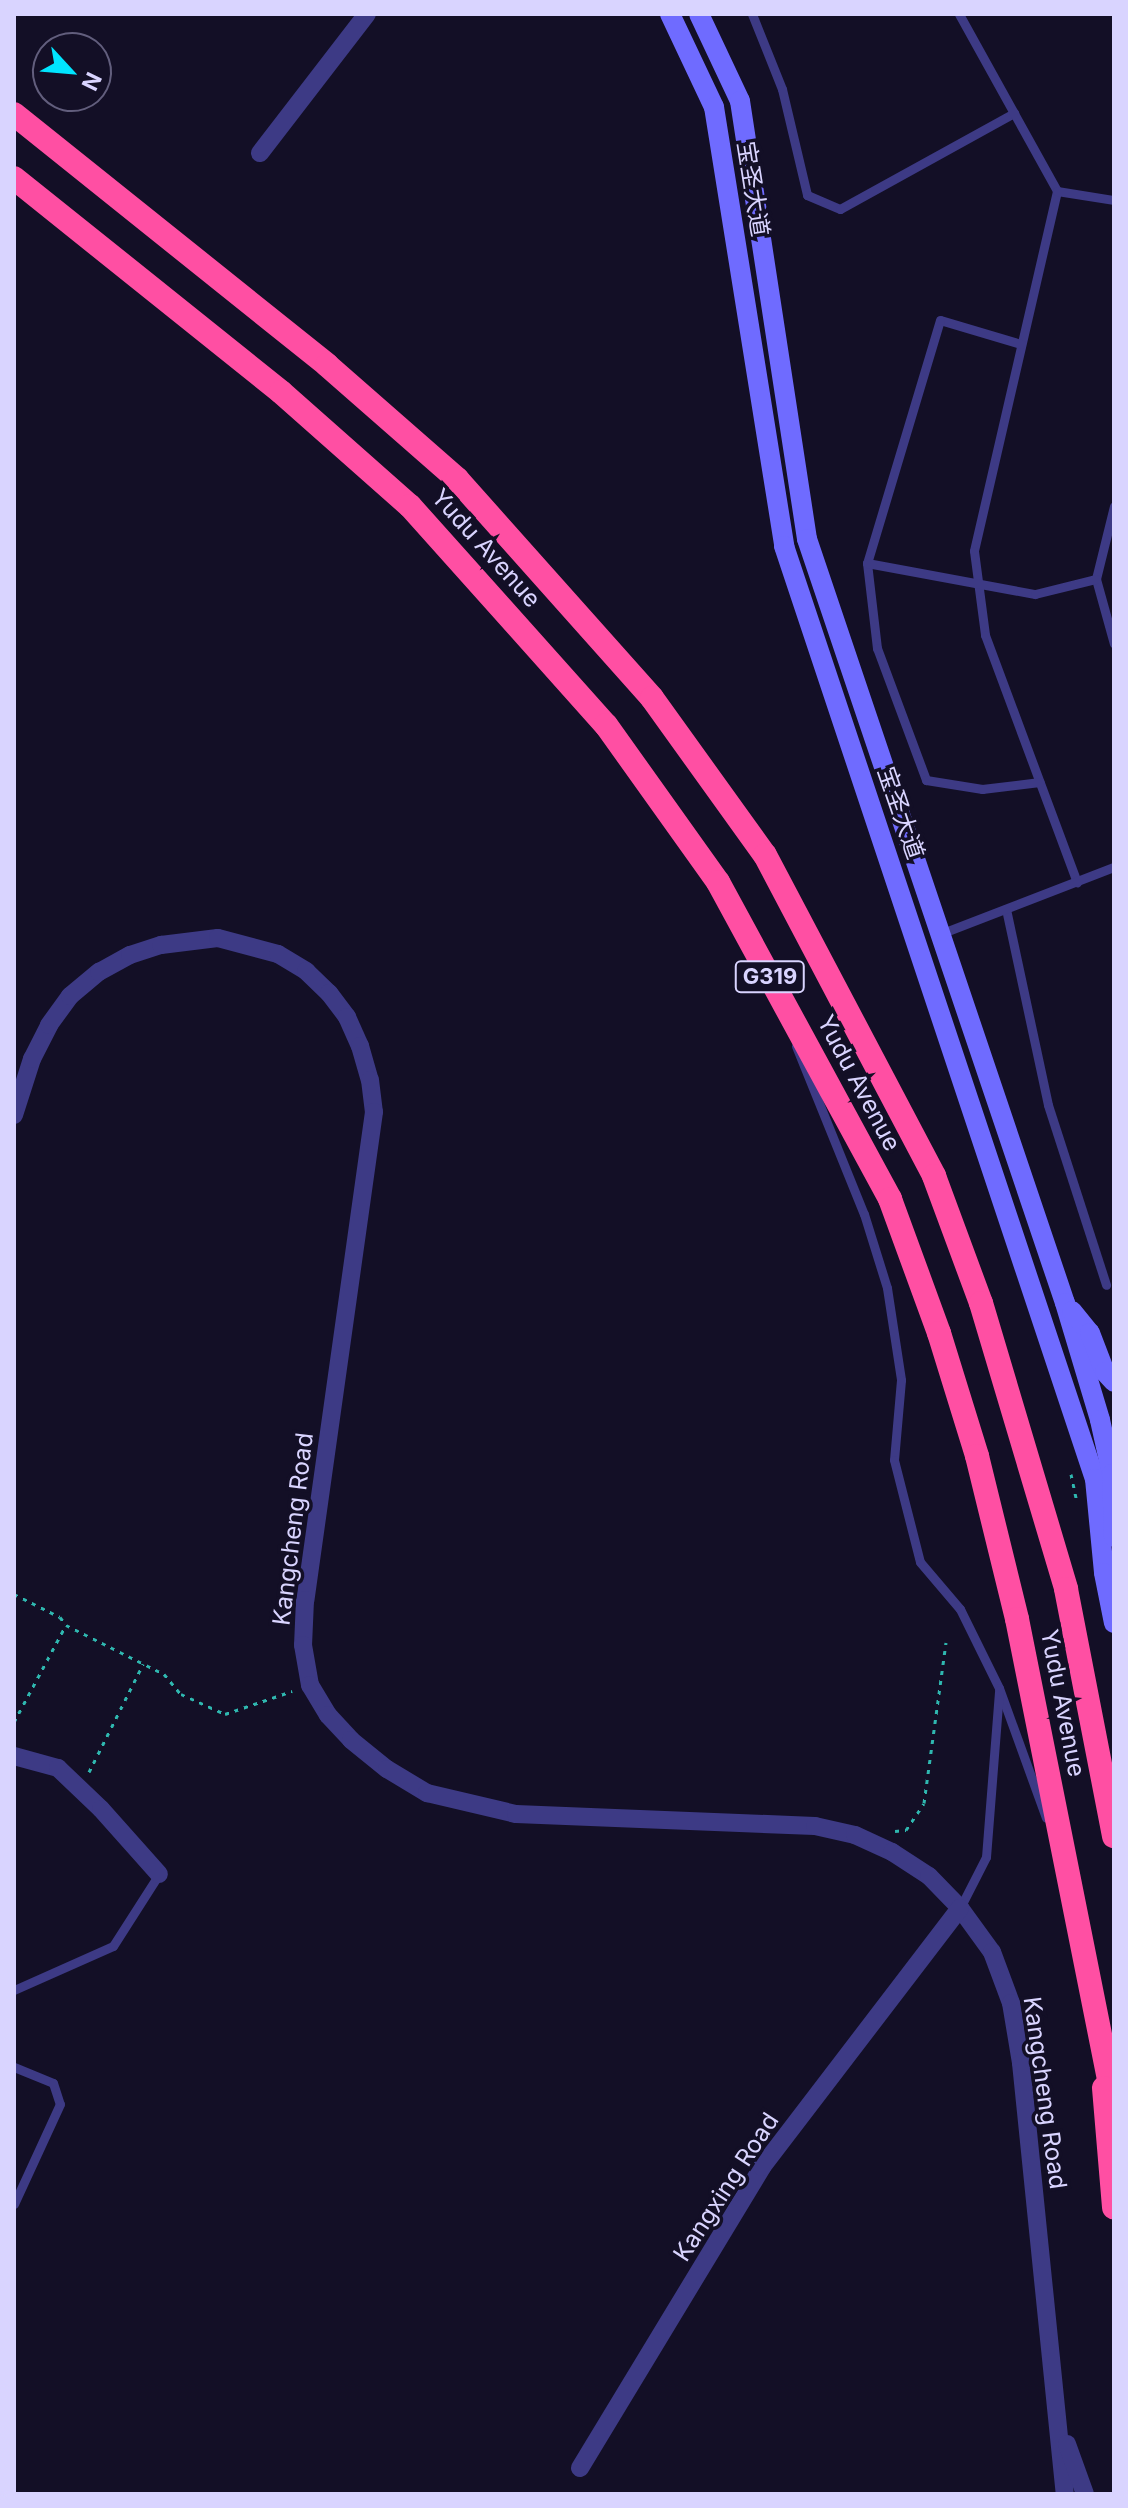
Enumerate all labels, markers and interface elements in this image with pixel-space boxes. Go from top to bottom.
north arrow [32,32,112,112]
text: N [76,68,107,95]
street label: 宝圣大道 [731,139,775,239]
street label: Yudu Avenue [425,483,547,613]
street label: 宝圣大道 [872,763,930,863]
road number: G319 [734,959,806,995]
street label: Yudu Avenue [811,1010,907,1156]
street label: Kangcheng Road [267,1431,319,1627]
street label: Yudu Avenue [1035,1627,1091,1779]
street label: Kangcheng Road [1017,1995,1073,2191]
street label: Kangxing Road [667,2107,785,2267]

